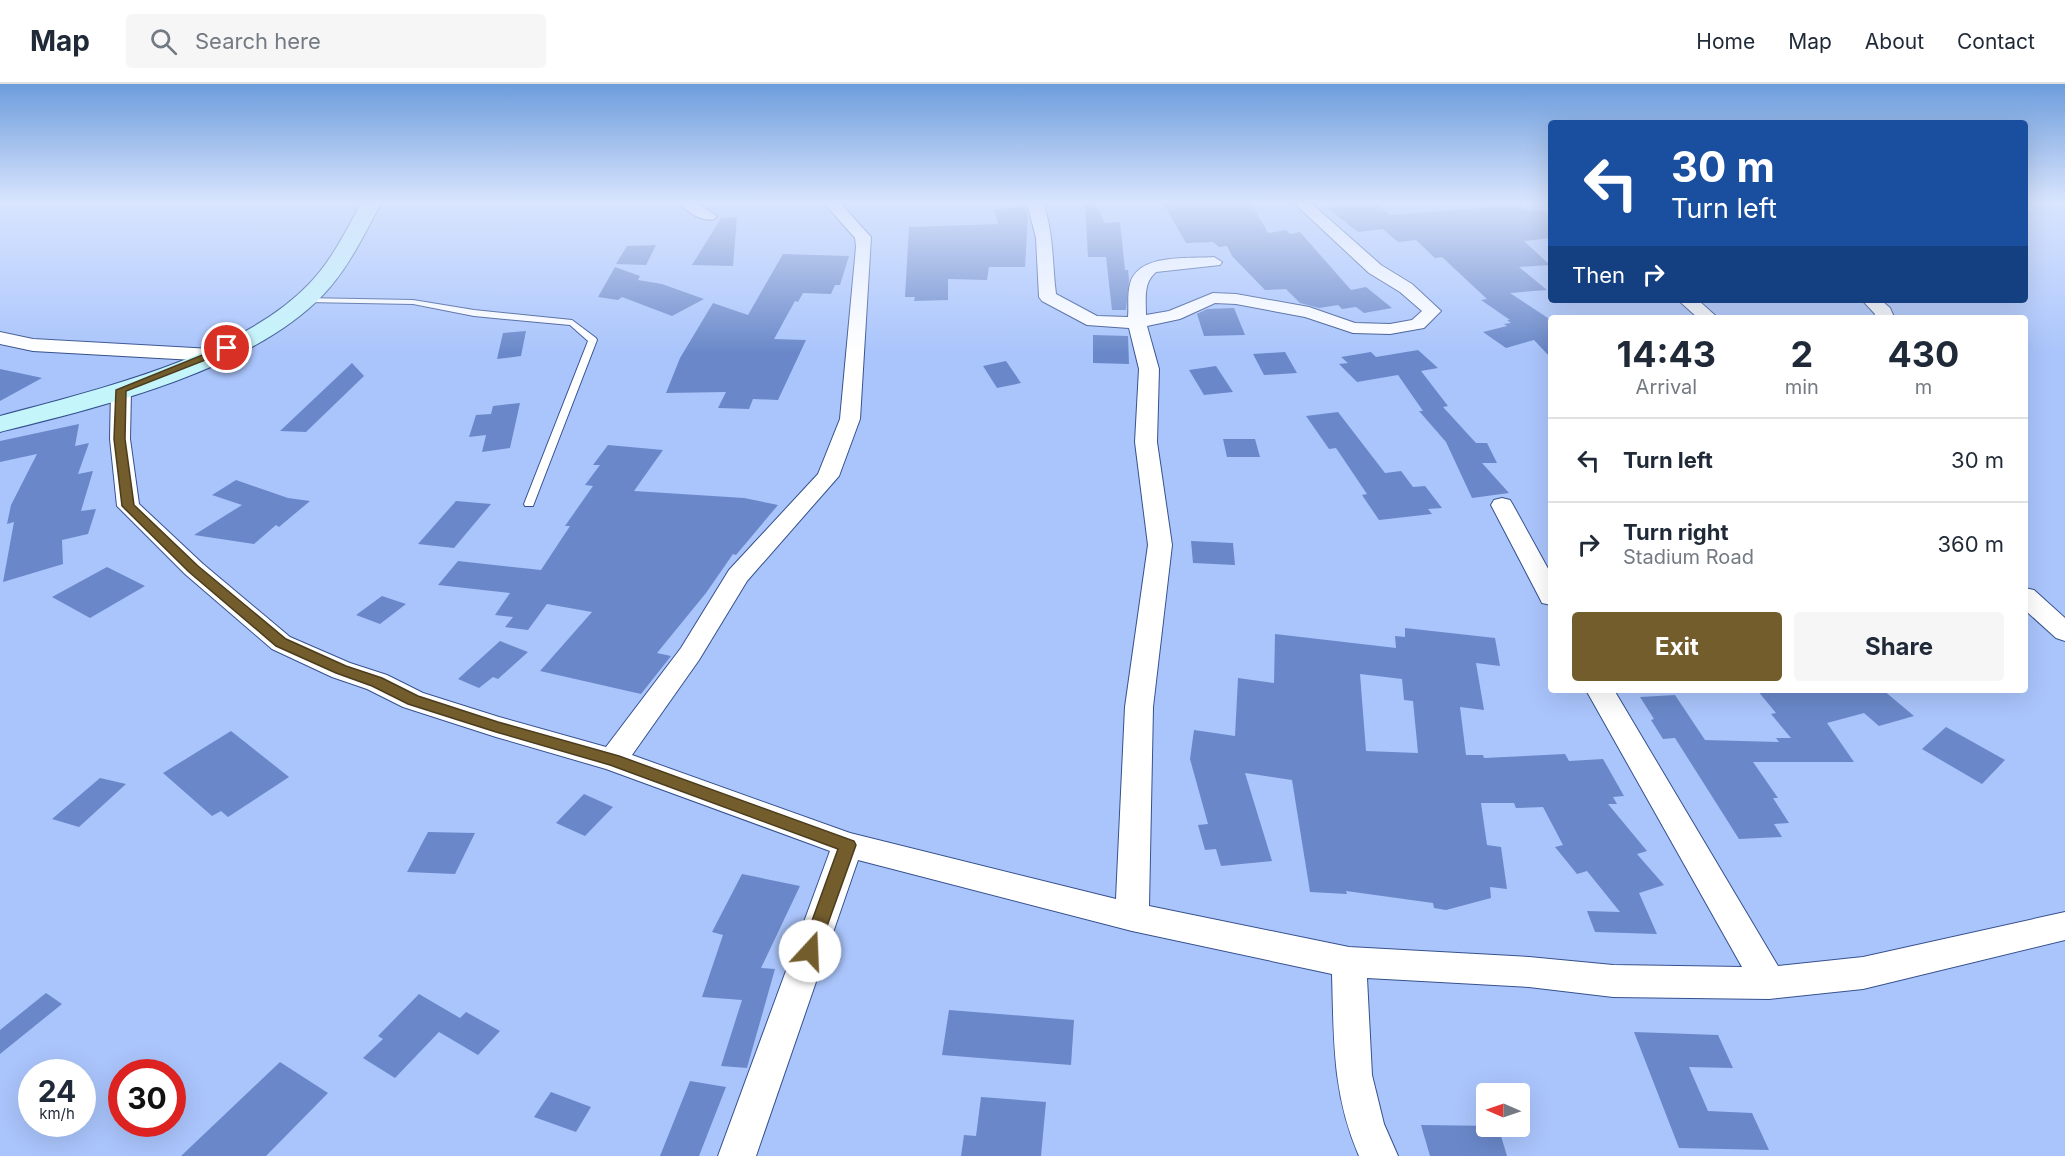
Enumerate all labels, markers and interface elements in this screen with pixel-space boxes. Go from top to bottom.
search box [126,14,546,68]
text: Map [30,24,90,58]
icon: search [147,25,180,58]
text: Search here [195,28,321,54]
text: Home [1696,29,1755,54]
text: Map [1788,29,1832,54]
text: About [1865,29,1924,54]
text: Contact [1957,29,2035,54]
text: 30 m [1671,141,1775,192]
icon: left [1572,144,1650,222]
text: Turn left [1671,192,1777,225]
icon: right [1637,258,1670,291]
text: Then [1572,262,1625,288]
pin [201,322,252,373]
icon: arrive [210,331,243,364]
text: 14:43 [1617,332,1716,376]
text: 2 [1790,332,1813,376]
text: 430 [1888,332,1959,376]
text: Arrival [1636,375,1697,399]
text: min [1785,375,1819,399]
text: m [1915,375,1932,399]
icon: left [1572,444,1605,477]
text: Turn left [1623,447,1713,473]
text: 30 m [1951,447,2004,473]
text: Turn right [1623,519,1729,545]
icon: right [1572,528,1605,561]
text: 360 m [1937,531,2004,557]
text: Stadium Road [1623,545,1754,569]
button: Exit [1572,612,1782,681]
button: Share [1794,612,2004,681]
position arrow [778,919,842,983]
speed limit sign: 30 [108,1059,186,1137]
text: 24 [38,1073,76,1109]
north arrow [1476,1083,1530,1137]
map controls [1476,1083,1530,1137]
text: km/h [39,1104,75,1123]

